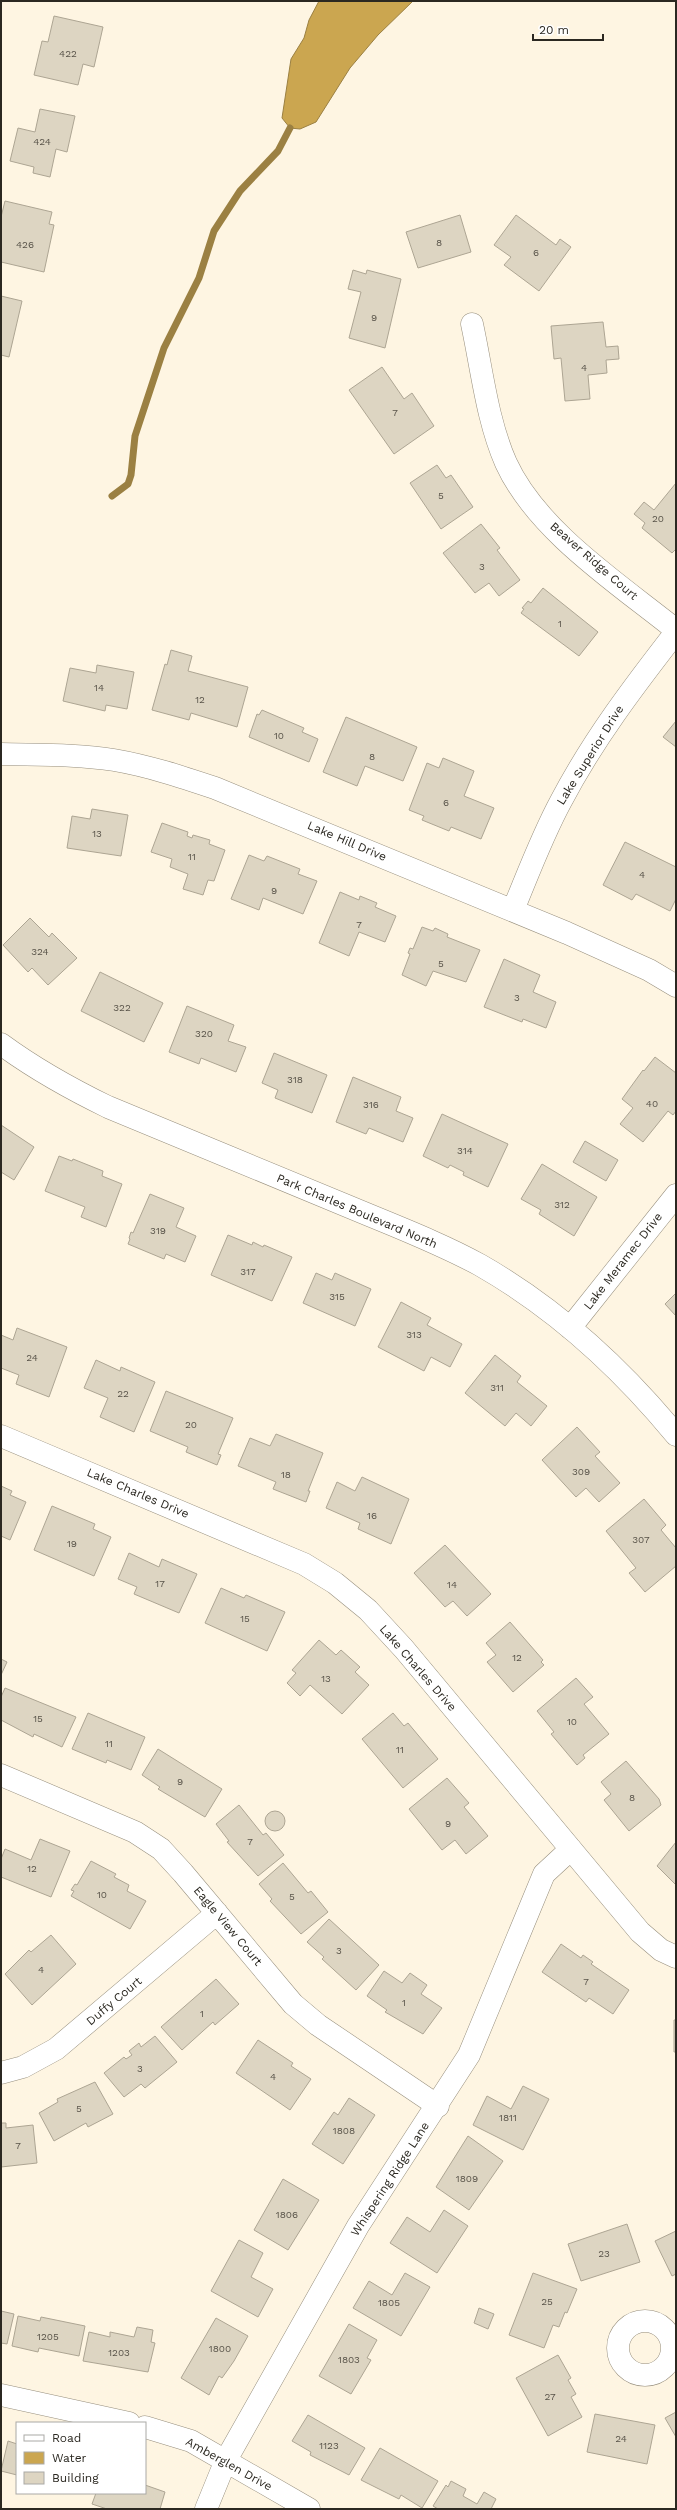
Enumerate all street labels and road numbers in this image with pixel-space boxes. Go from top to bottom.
street label: Beaver Ridge Court [547,519,641,603]
street label: Lake Superior Drive [554,703,626,807]
street label: Lake Hill Drive [305,818,389,864]
street label: Park Charles Boulevard North [275,1171,439,1251]
street label: Lake Meramec Drive [581,1210,665,1312]
street label: Lake Charles Drive [85,1465,191,1521]
street label: Lake Charles Drive [377,1622,459,1714]
street label: Eagle View Court [191,1884,265,1968]
street label: Duffy Court [84,1974,144,2028]
street label: Whispering Ridge Lane [348,2119,432,2239]
street label: Amberglen Drive [183,2434,275,2494]

